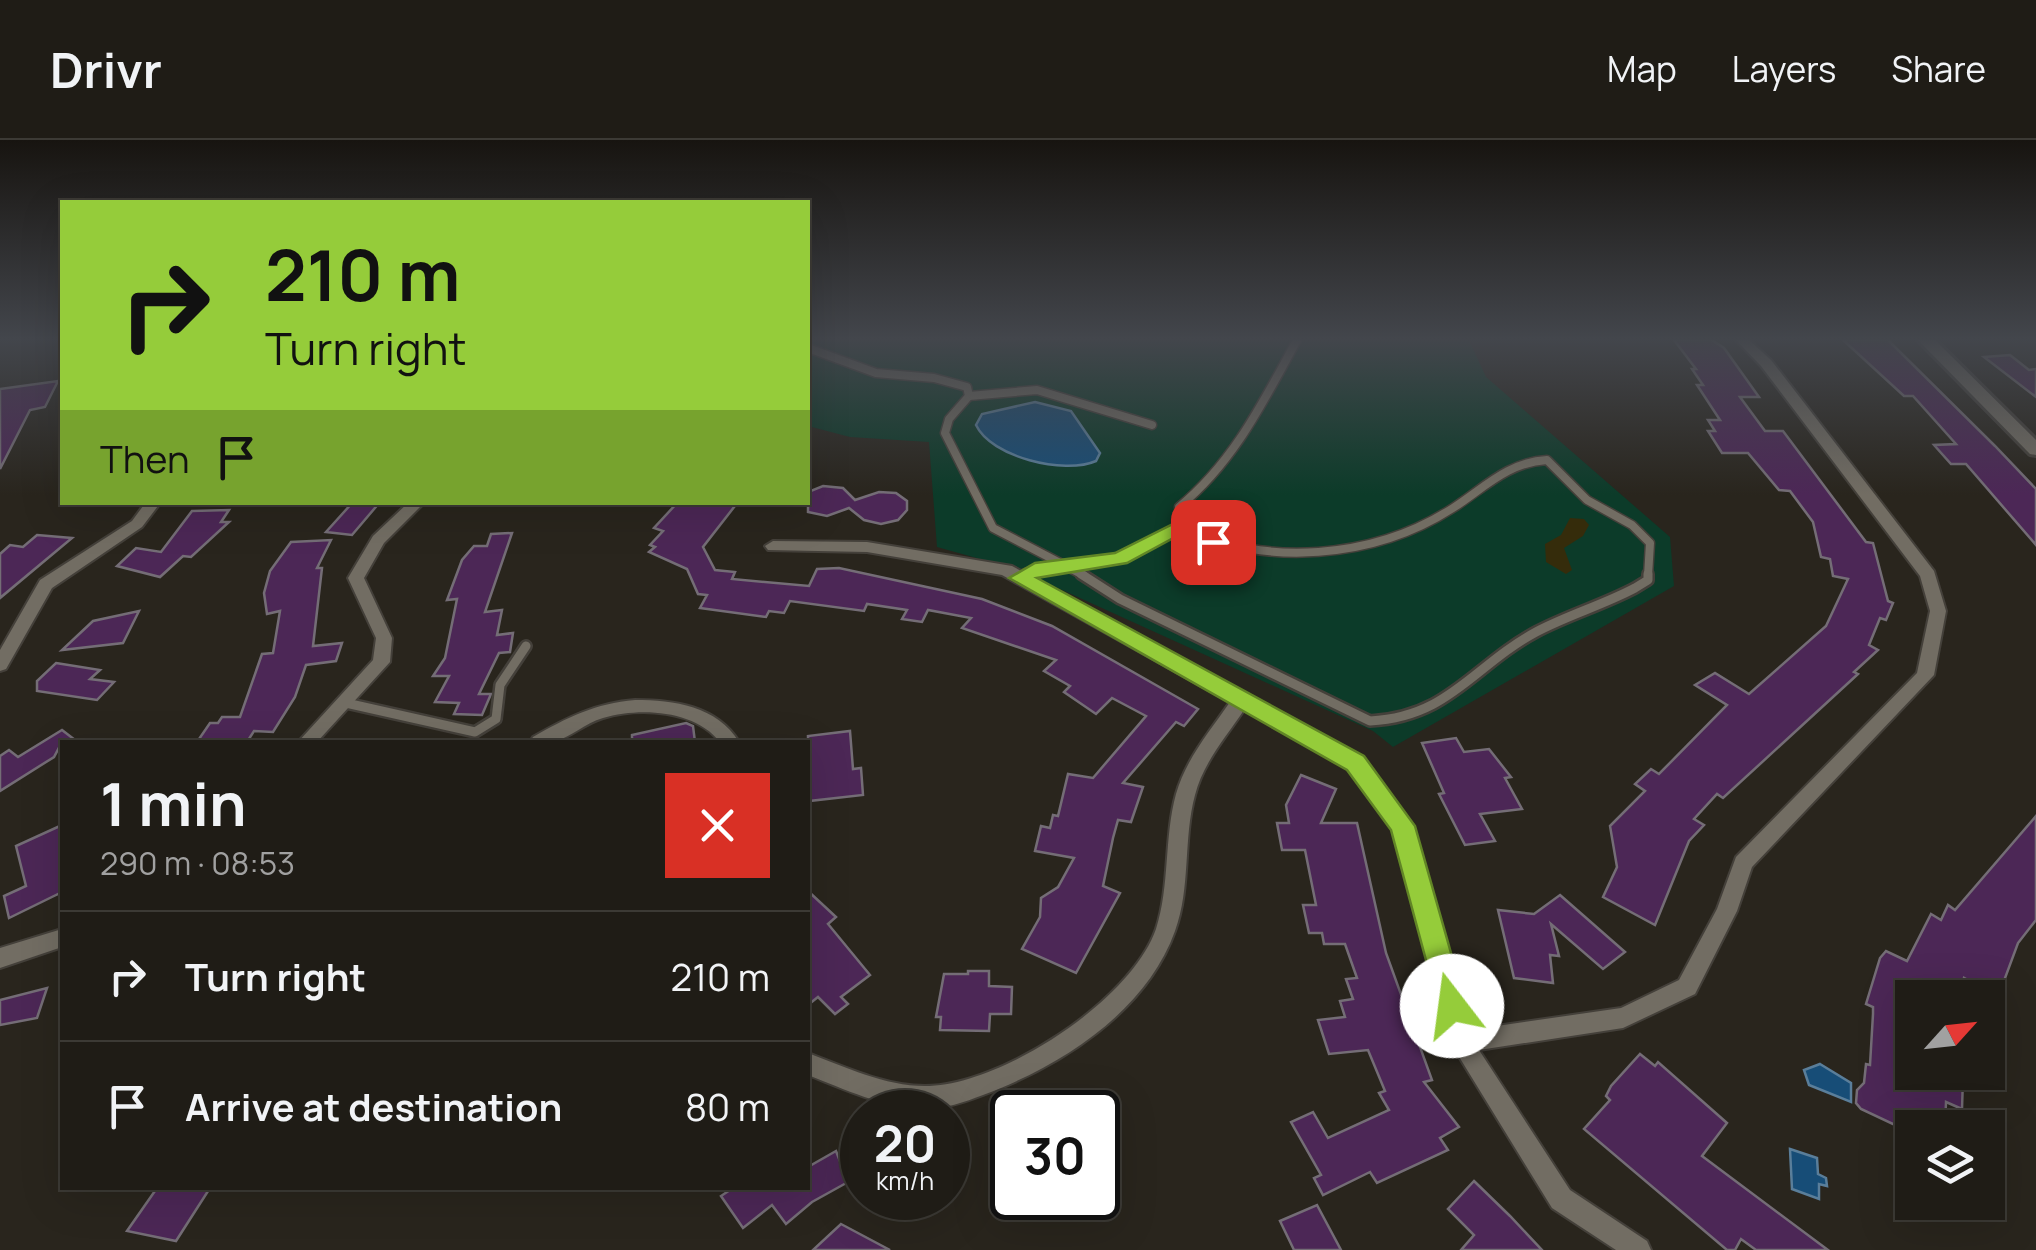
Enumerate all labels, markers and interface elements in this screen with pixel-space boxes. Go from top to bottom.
text: Drivr [50,37,162,102]
text: Map [1607,45,1677,93]
text: Layers [1732,45,1836,93]
text: Share [1891,45,1986,93]
text: 210 m [265,226,460,322]
icon: right [100,240,230,370]
text: Turn right [265,317,466,379]
icon: arrive [209,430,264,485]
text: Then [100,432,189,484]
pin [1171,500,1256,585]
icon: arrive [1186,515,1241,570]
text: 1 min [100,762,247,844]
button: close [665,773,770,878]
text: 290 m · 08:53 [100,841,295,885]
icon: right [100,949,155,1004]
text: Turn right [185,950,366,1002]
text: 210 m [671,950,770,1002]
position arrow [1400,954,1504,1058]
north arrow [1895,980,2005,1090]
map controls [1895,980,2005,1220]
icon: arrive [100,1079,155,1134]
text: Arrive at destination [185,1080,562,1132]
text: 80 m [685,1080,770,1132]
speed limit sign: 30 [990,1090,1120,1220]
text: 20 [874,1109,936,1177]
button: layers [1895,1110,2005,1220]
text: km/h [876,1163,934,1198]

